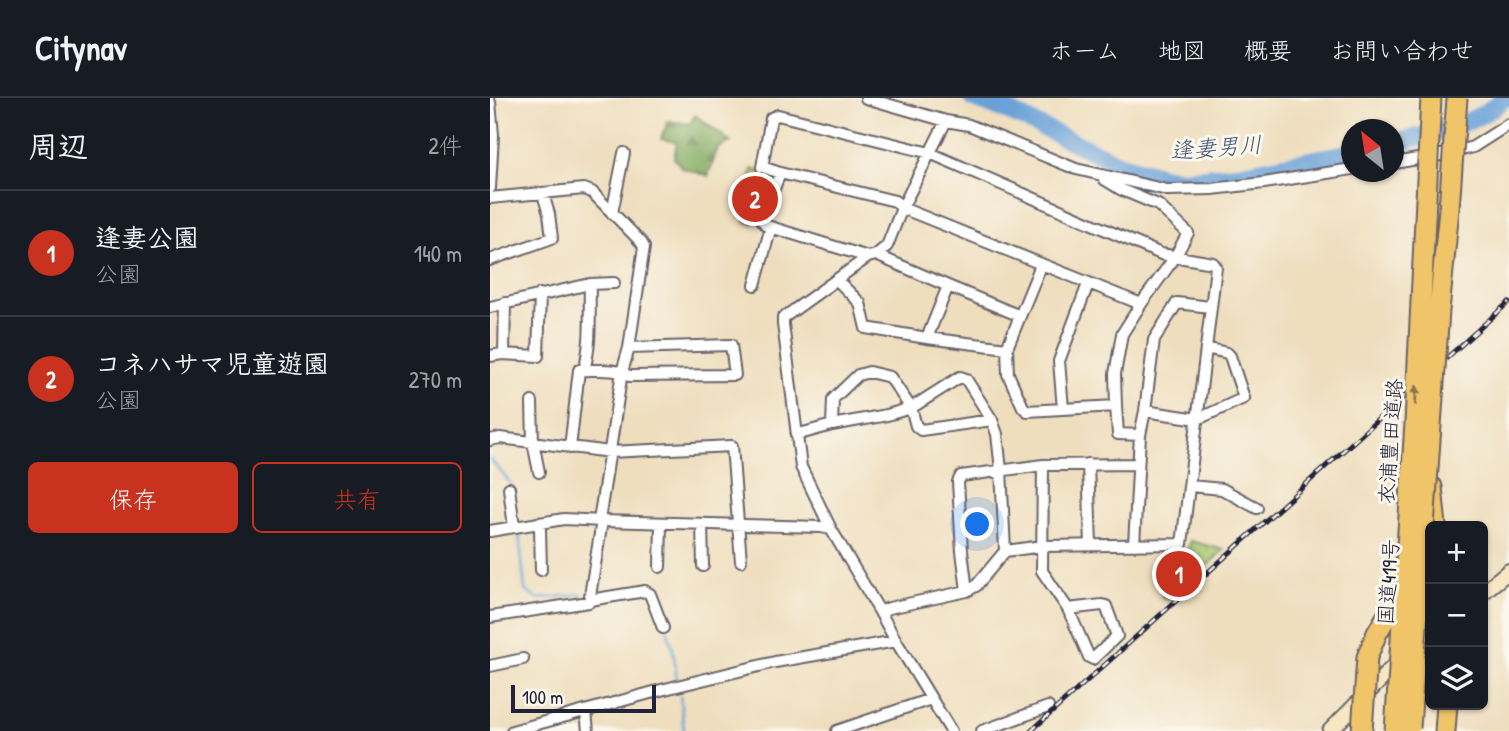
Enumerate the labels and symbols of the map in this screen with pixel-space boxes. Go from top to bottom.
north arrow [1341,119,1404,182]
water label: 逢妻男川 [1169,128,1263,166]
pin: 2 [732,173,778,225]
street label: 衣浦豊田道路 [1371,377,1409,505]
one-way arrow [1411,384,1422,406]
your location [960,507,994,541]
street label: 国道419号 [1371,538,1405,626]
pin: 1 [1156,548,1202,600]
scale bar [511,682,656,714]

